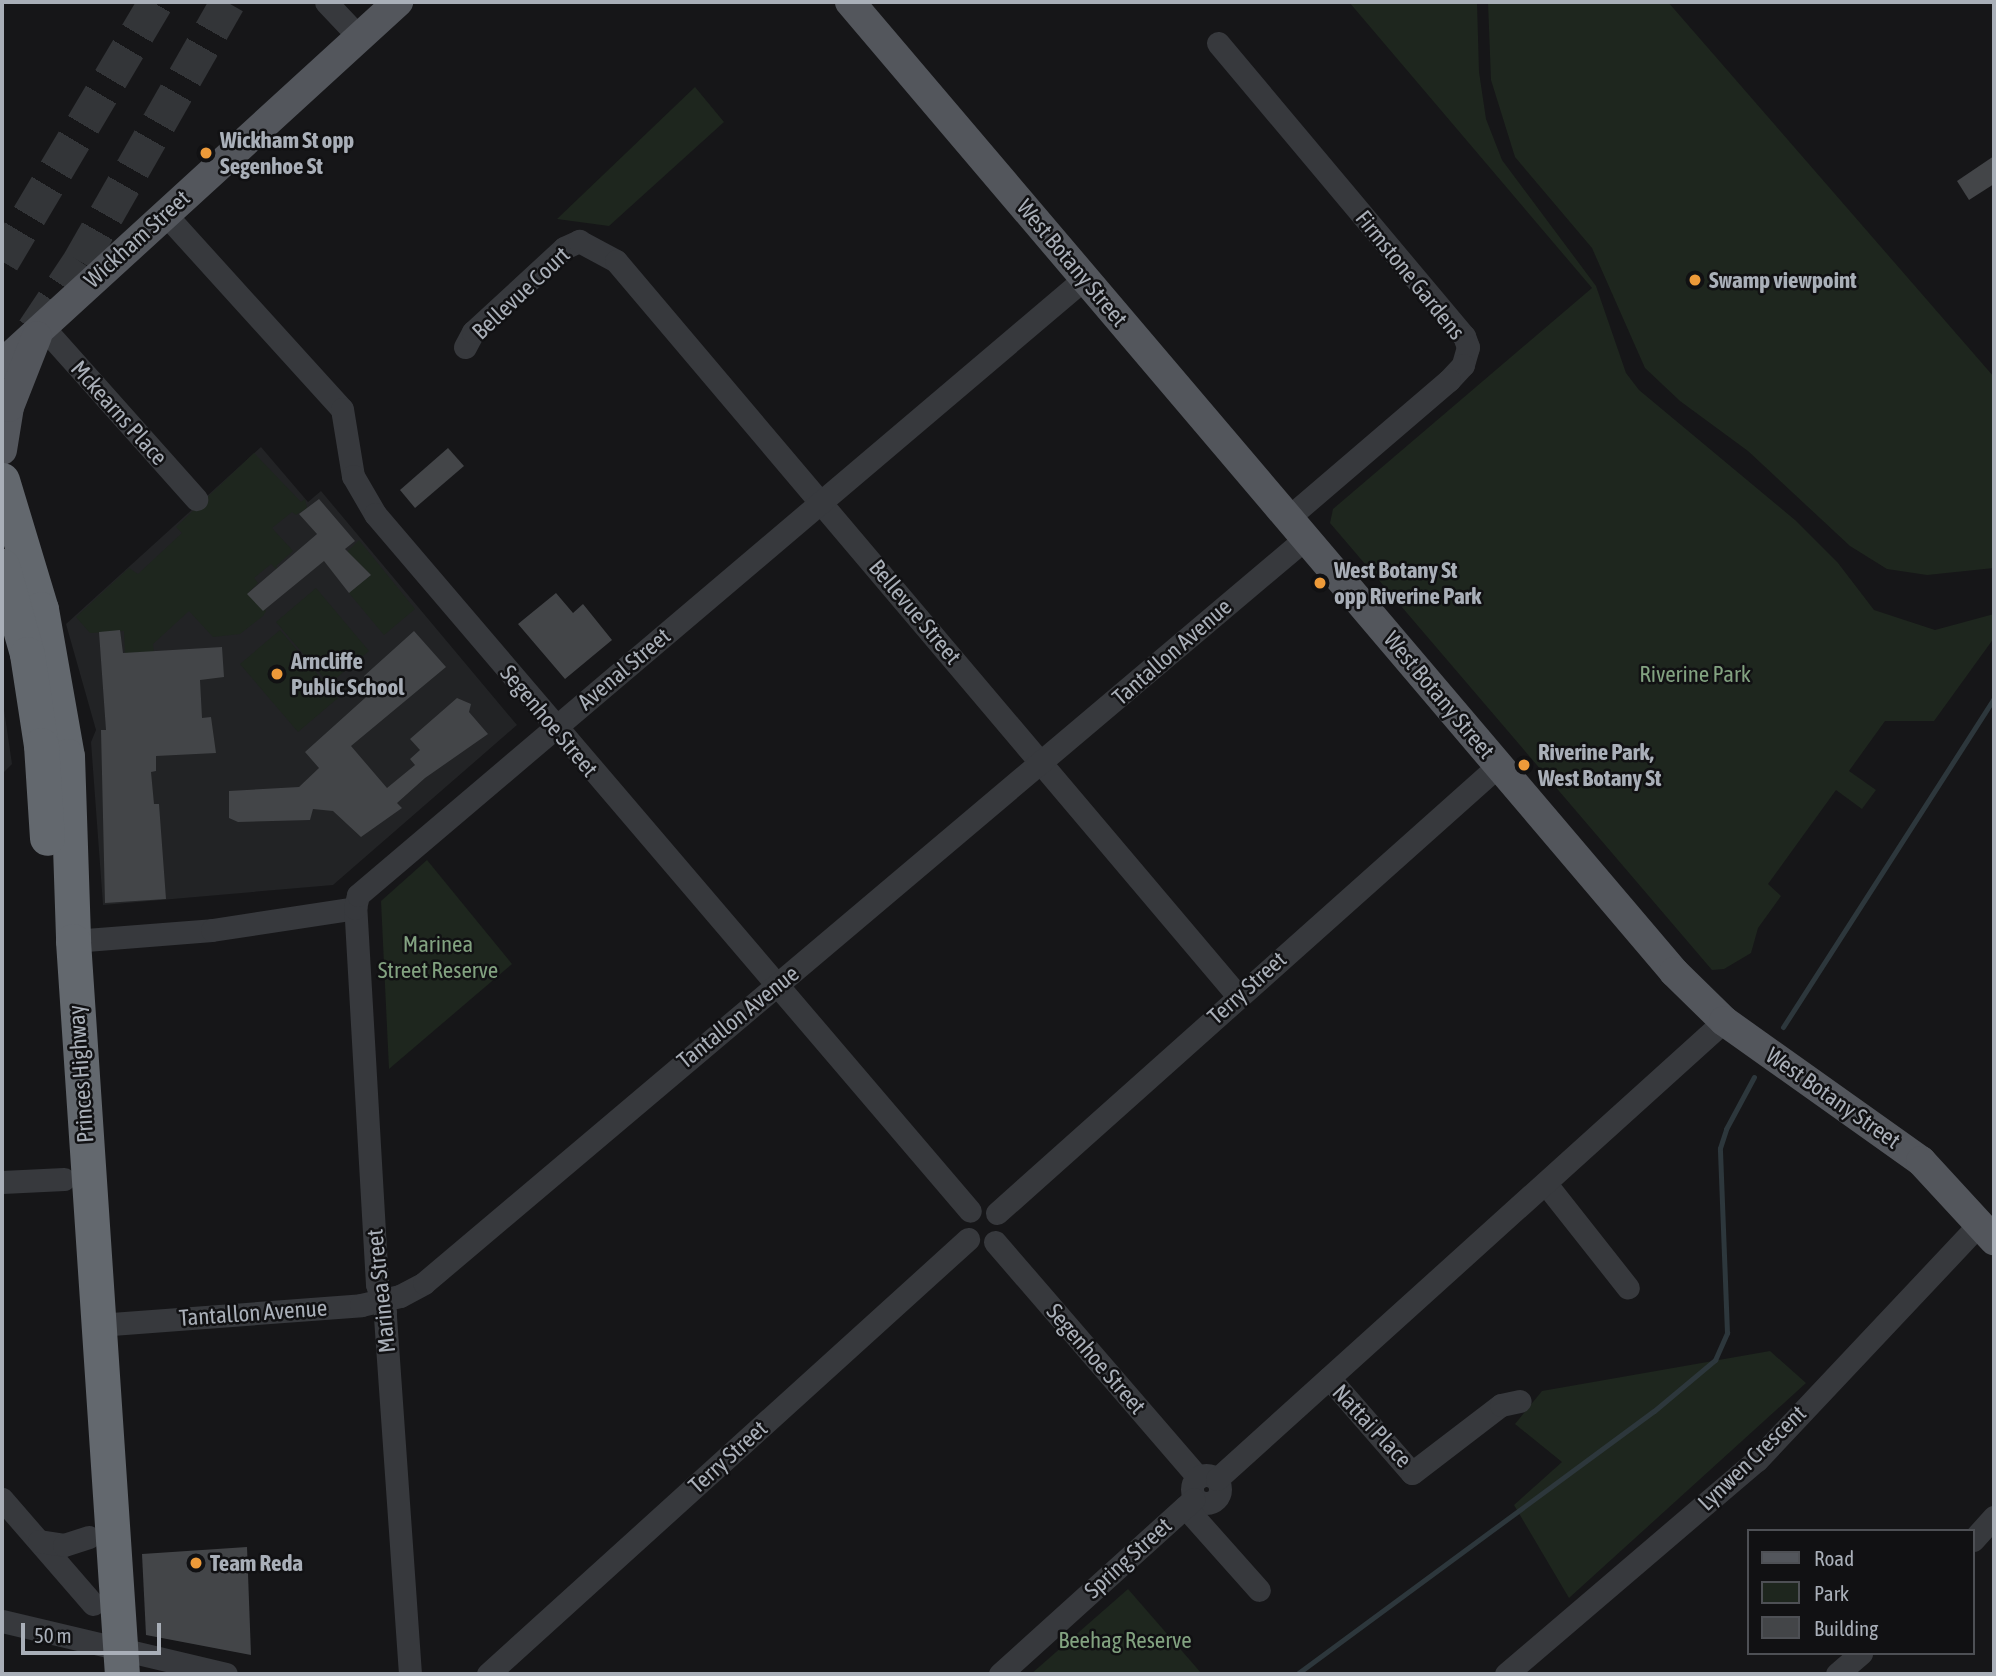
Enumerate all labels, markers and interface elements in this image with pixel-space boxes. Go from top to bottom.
place label: Wickham St opp Segenhoe St [220,126,354,180]
marker: Wickham St opp Segenhoe St [198,145,214,161]
street label: Wickham Street [78,184,196,294]
street label: West Botany Street [1011,194,1133,332]
street label: Firmstone Gardens [1349,205,1471,345]
street label: Bellevue Court [467,241,575,345]
place label: Swamp viewpoint [1709,266,1857,294]
marker: Swamp viewpoint [1687,272,1703,288]
street label: Mckearns Place [65,355,173,471]
street label: Bellevue Street [863,554,967,670]
place label: West Botany St opp Riverine Park [1334,556,1481,610]
marker: West Botany St opp Riverine Park [1312,575,1328,591]
street label: Tantallon Avenue [1107,593,1237,711]
street label: Avenal Street [572,622,676,716]
street label: West Botany Street [1378,626,1500,764]
place label: Arncliffe Public School [291,647,404,701]
street label: Segenhoe Street [494,660,604,782]
park label: Riverine Park [1639,660,1751,688]
marker: Arncliffe Public School [269,666,285,682]
place label: Riverine Park, West Botany St [1538,738,1661,792]
marker: Riverine Park, West Botany St [1516,757,1532,773]
park label: Marinea Street Reserve [378,930,498,984]
street label: Terry Street [1202,946,1292,1030]
street label: Tantallon Avenue [672,960,804,1074]
street label: Princes Highway [62,1004,100,1144]
street label: West Botany Street [1761,1041,1905,1155]
street label: Marinea Street [361,1228,401,1354]
street label: Tantallon Avenue [178,1294,328,1332]
street label: Segenhoe Street [1041,1298,1151,1420]
street label: Nattai Place [1327,1379,1417,1473]
street label: Lynwen Crescent [1692,1400,1812,1516]
street label: Terry Street [683,1415,773,1499]
street label: Spring Street [1079,1512,1177,1604]
legend [1748,1529,1975,1655]
text: Road [1814,1546,1854,1570]
place label: Team Reda [210,1549,303,1577]
marker: Team Reda [188,1555,204,1571]
text: Park [1814,1581,1849,1605]
scale bar [24,1610,164,1654]
text: Building [1814,1616,1878,1640]
text: 50 m [34,1623,72,1647]
park label: Beehag Reserve [1058,1626,1192,1654]

